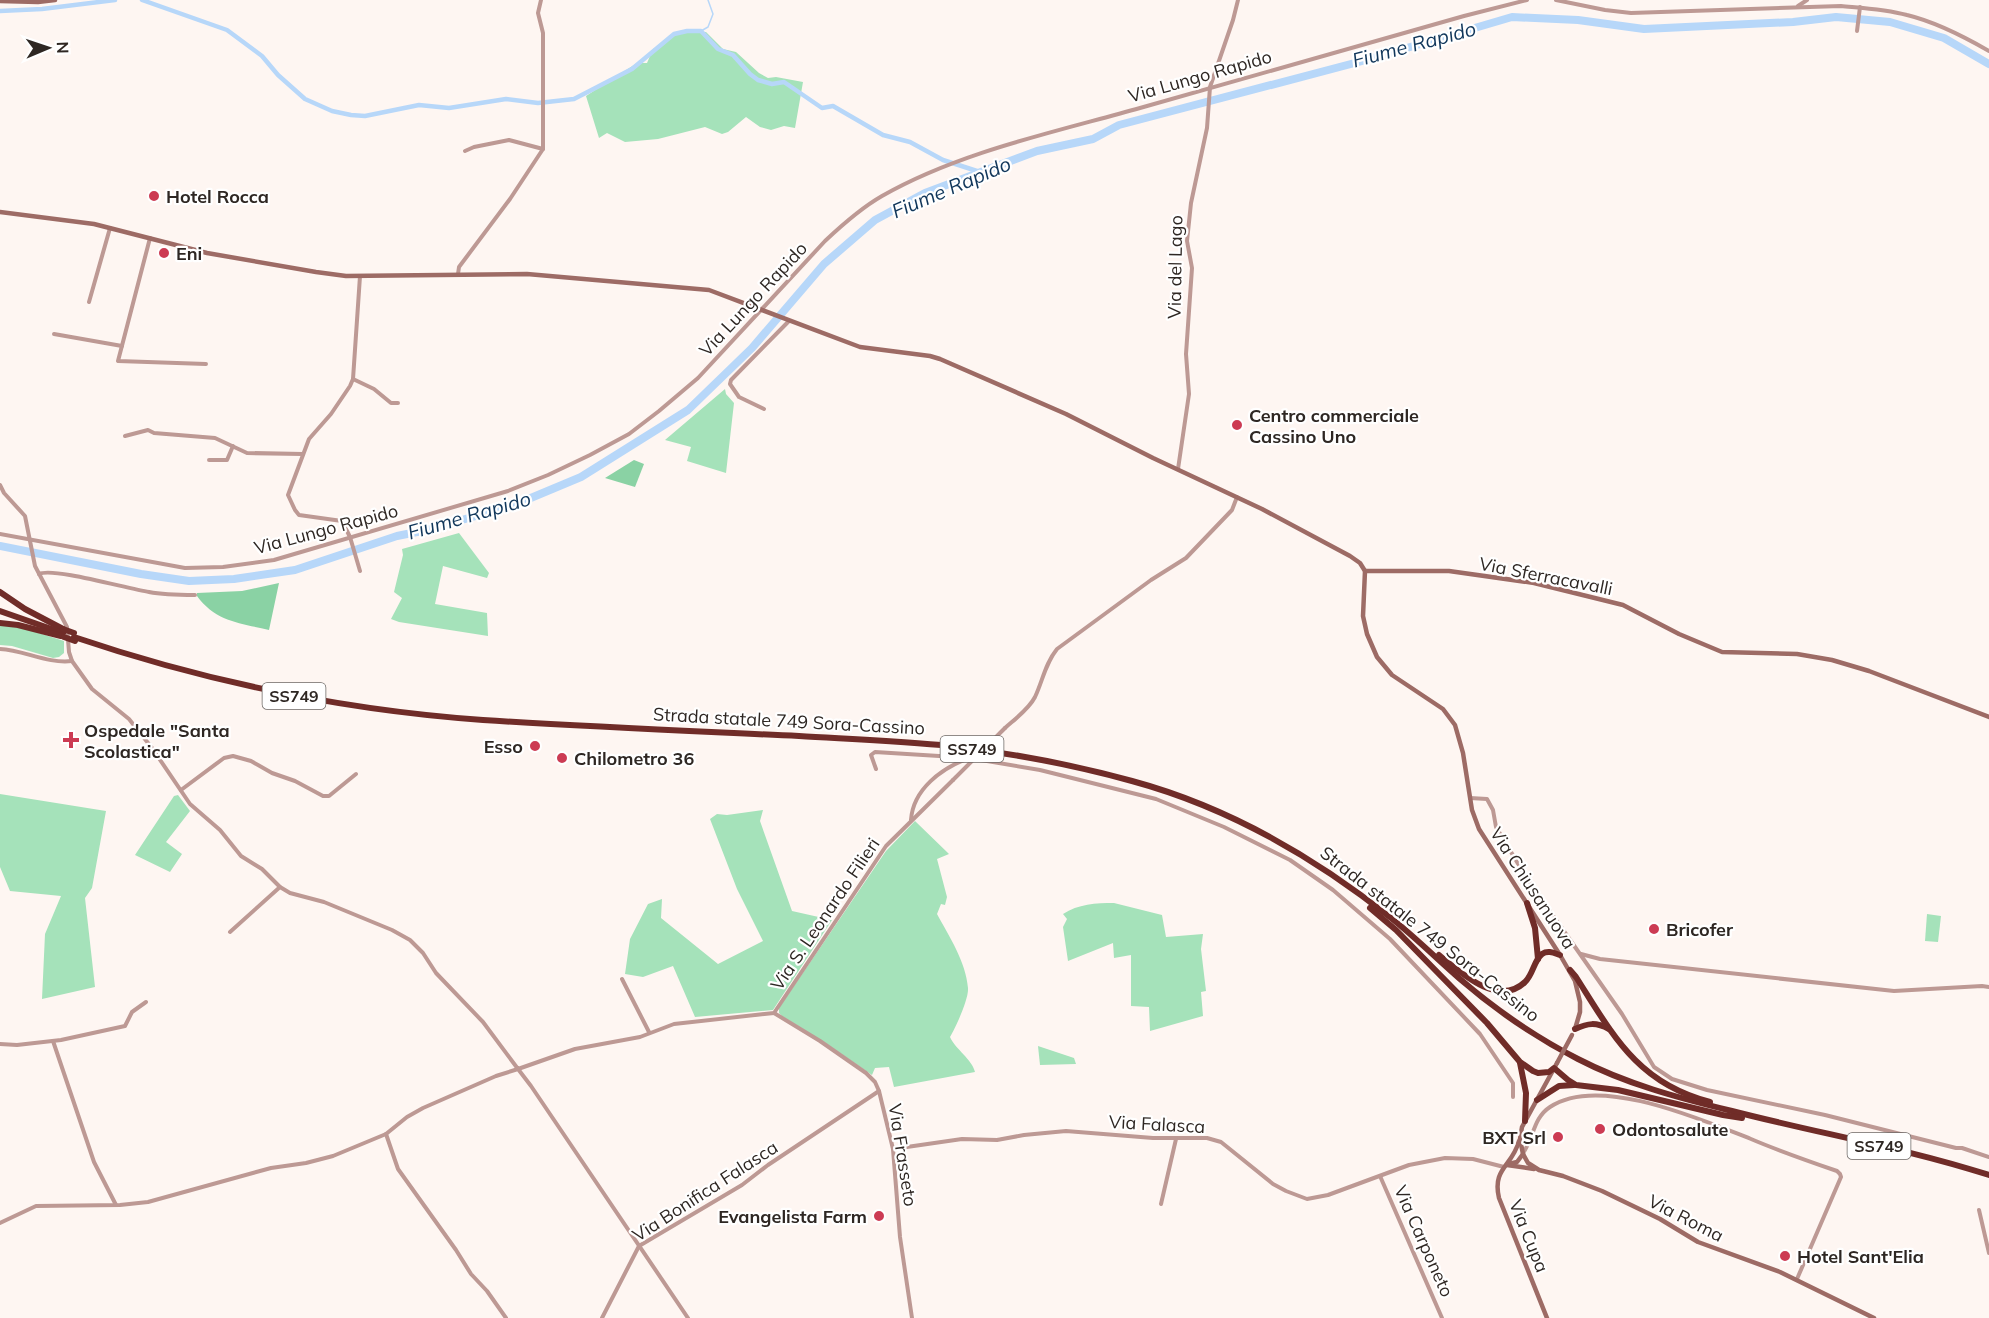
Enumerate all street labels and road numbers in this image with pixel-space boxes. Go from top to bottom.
street label: Via Lungo Rapido [1126,45,1274,107]
street label: Via del Lago [1163,215,1187,319]
street label: Via Lungo Rapido [694,237,812,361]
street label: Via Lungo Rapido [251,499,401,559]
street label: Via Sferracavalli [1477,552,1615,600]
road number: SS749 [262,683,326,709]
street label: Strada statale 749 Sora-Cassino [653,702,925,740]
road number: SS749 [940,736,1004,762]
street label: Via Chiusanuova [1485,823,1581,953]
street label: Via S. Leonardo Filieri [765,833,885,995]
street label: Strada statale 749 Sora-Cassino [1316,841,1544,1027]
street label: Via Frasseto [884,1102,922,1208]
street label: Via Falasca [1108,1110,1206,1138]
road number: SS749 [1848,1133,1910,1159]
street label: Via Bonifica Falasca [628,1135,782,1247]
street label: Via Carponeto [1389,1182,1459,1300]
street label: Via Roma [1644,1189,1728,1247]
street label: Via Cupa [1504,1196,1554,1276]

